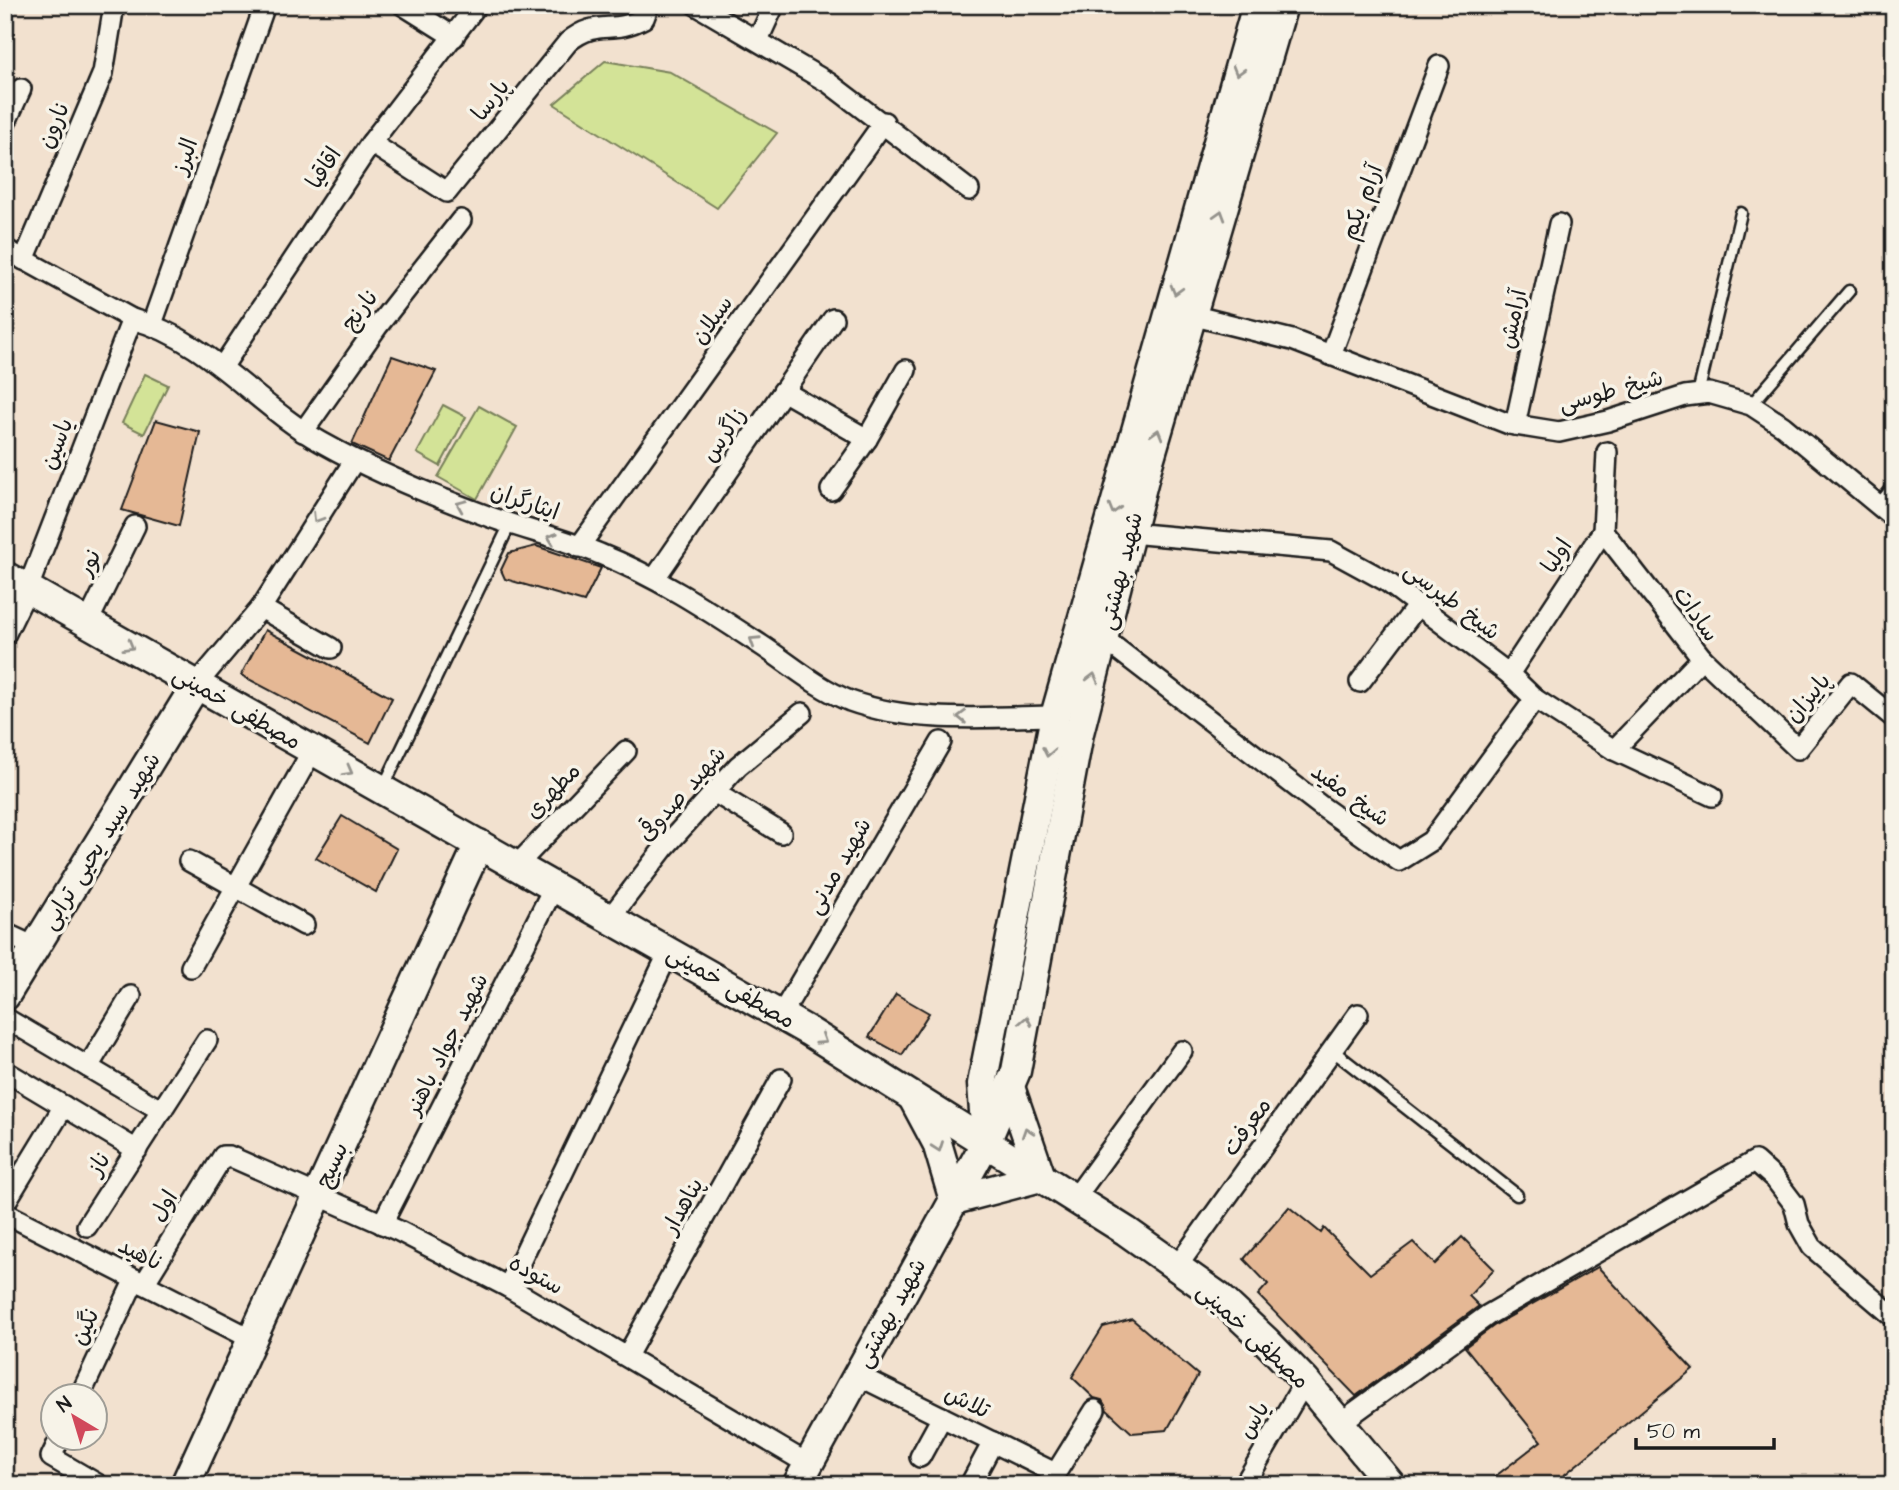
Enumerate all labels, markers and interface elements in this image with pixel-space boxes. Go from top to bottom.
one-way arrow [1232,65,1247,77]
street label: پارسا [464,72,518,128]
street label: نارون [30,96,78,154]
street label: البرز [163,133,206,180]
street label: اقاقیا [299,141,349,195]
street label: آرام یکم [1333,158,1392,245]
one-way arrow [1212,210,1227,222]
street label: نارنج [334,282,386,338]
one-way arrow [1170,283,1184,295]
street label: آرامش [1491,285,1535,352]
street label: سبلان [683,289,741,351]
street label: شیخ طوسی [1555,362,1667,420]
street label: زاگرس [694,401,754,469]
street label: یاسین [33,413,81,475]
one-way arrow [1149,428,1163,440]
street label: ایثارگران [486,475,564,529]
one-way arrow [455,499,468,513]
one-way arrow [1107,502,1122,514]
street label: شهید بهشتی [1091,509,1151,633]
one-way arrow [313,511,326,524]
one-way arrow [547,531,559,546]
street label: اولیا [1534,532,1580,580]
street label: نور [68,544,109,583]
street label: شیخ طبرسی [1397,554,1507,648]
street label: سادات [1665,580,1727,648]
one-way arrow [749,636,762,649]
one-way arrow [121,638,134,651]
street label: مصطفی خمینی [167,658,307,758]
street label: پاییزان [1778,666,1838,730]
one-way arrow [1085,672,1099,684]
one-way arrow [956,709,967,725]
street label: شهید صدوقی [630,739,734,849]
street label: شهید سید یحیی ترابی [33,746,169,936]
one-way arrow [1041,746,1056,758]
street label: مطهری [518,756,588,826]
street label: شیخ مفید [1304,756,1396,834]
one-way arrow [340,763,353,776]
street label: شهید مدنی [798,812,880,920]
street label: مصطفی خمینی [661,937,801,1037]
street label: شهید جواد باهنر [397,968,496,1122]
one-way arrow [1017,1015,1032,1027]
one-way arrow [815,1032,828,1045]
street label: معرفت [1215,1091,1279,1163]
one-way arrow [1021,1126,1035,1138]
street label: بسیج [308,1137,356,1193]
one-way arrow [929,1141,943,1153]
street label: ناز [79,1146,118,1183]
street label: پناهدار [653,1172,712,1242]
street label: اول [142,1184,186,1228]
street label: ناهید [113,1229,167,1279]
street label: ستوده [503,1247,569,1303]
street label: شهید بهشتی [848,1252,934,1374]
street label: مصطفی خمینی [1190,1275,1316,1397]
street label: نگین [63,1303,107,1351]
street label: تلاش [939,1377,995,1427]
north arrow [38,1382,108,1452]
text: N [51,1390,78,1419]
street label: یاس [1230,1395,1278,1445]
scale bar [1636,1406,1775,1450]
text: 50 m [1647,1417,1701,1446]

